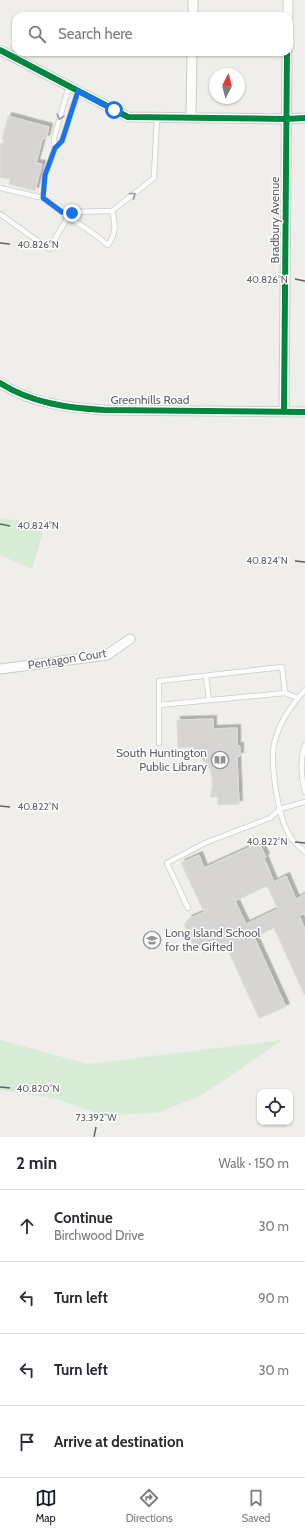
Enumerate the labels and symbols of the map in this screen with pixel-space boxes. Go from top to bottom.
north arrow [209,68,245,104]
route start [105,101,123,119]
one-way arrow [56,113,65,120]
street label: Bradbury Avenue [267,177,282,263]
one-way arrow [129,192,136,199]
route end [63,204,81,222]
text: 40.826°N [17,238,59,251]
text: 40.826°N [246,273,288,286]
street label: Greenhills Road [110,392,190,407]
text: 40.824°N [17,519,59,532]
text: 40.824°N [246,554,288,567]
street label: Pentagon Court [27,645,107,672]
place label: South Huntington Public Library [116,745,207,774]
library icon: South Huntington Public Library [210,750,230,770]
text: 40.822°N [17,800,59,813]
text: 40.822°N [246,835,288,848]
place label: Long Island School for the Gifted [165,925,261,954]
school or university icon: Long Island School for the Gifted [142,930,162,950]
text: 40.820°N [17,1082,59,1095]
text: 73.392°W [75,1111,117,1124]

